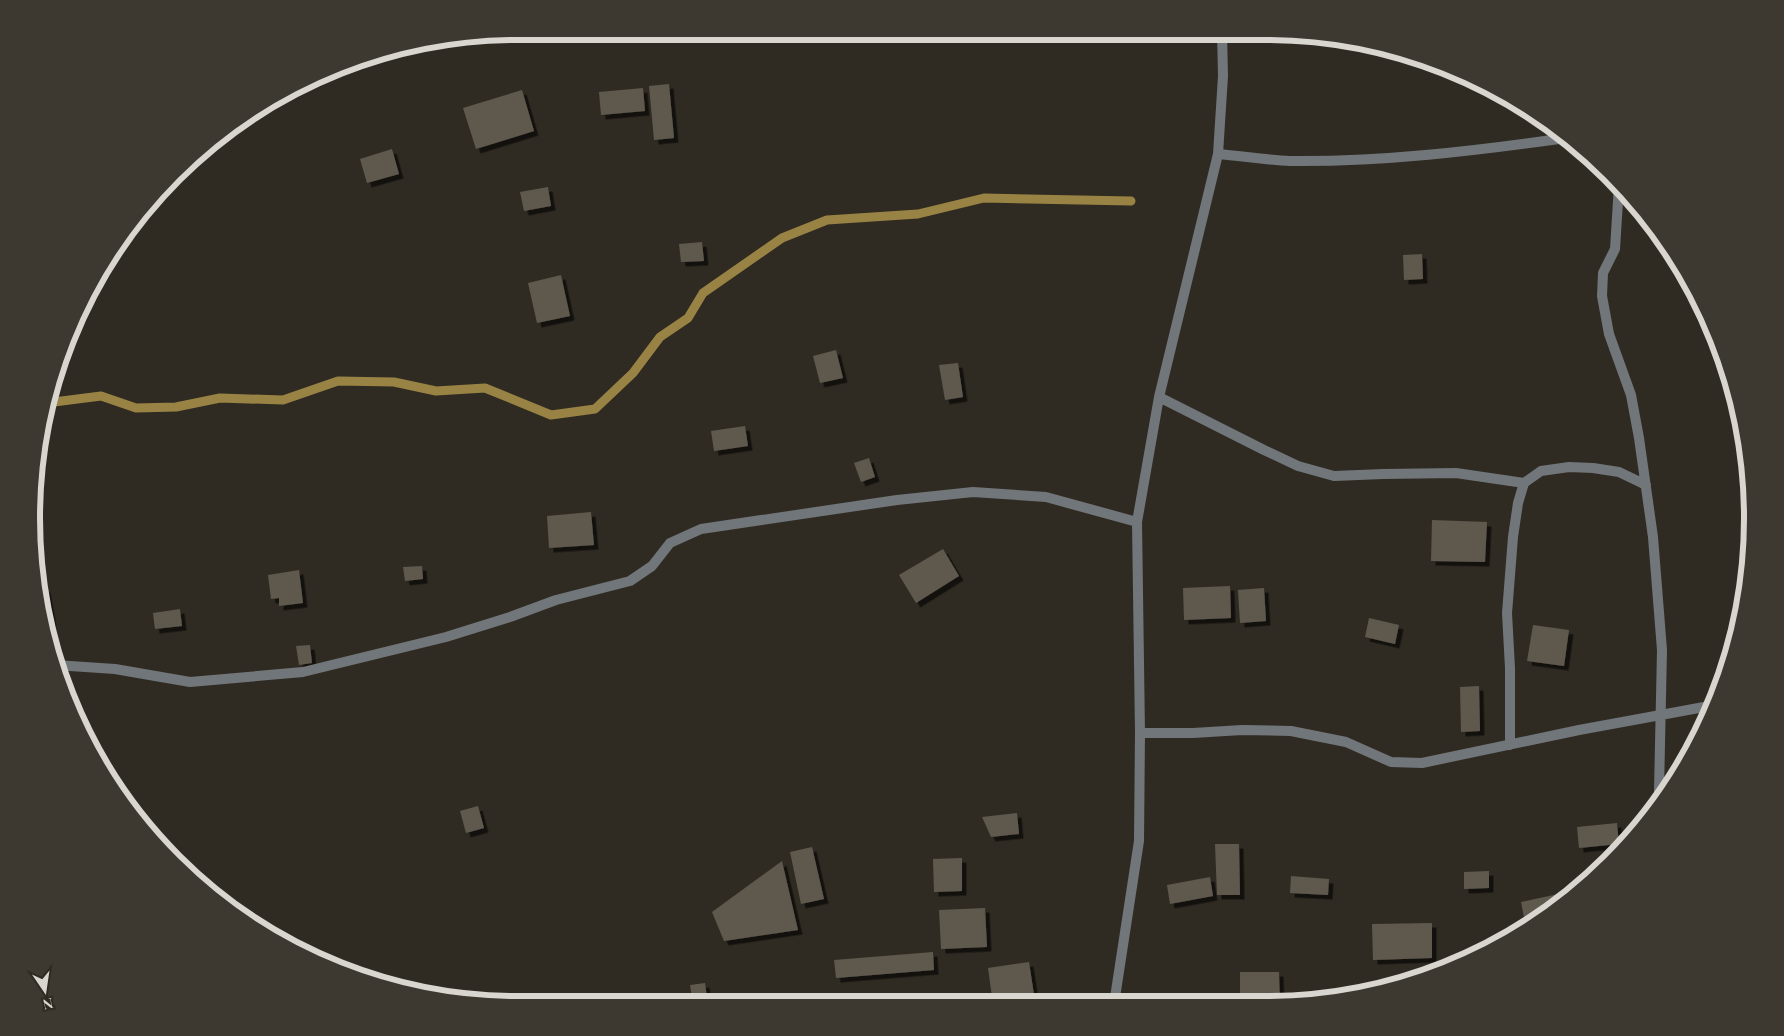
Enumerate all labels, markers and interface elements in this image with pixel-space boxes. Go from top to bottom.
north arrow [20,966,70,1016]
text: N [41,994,55,1015]

